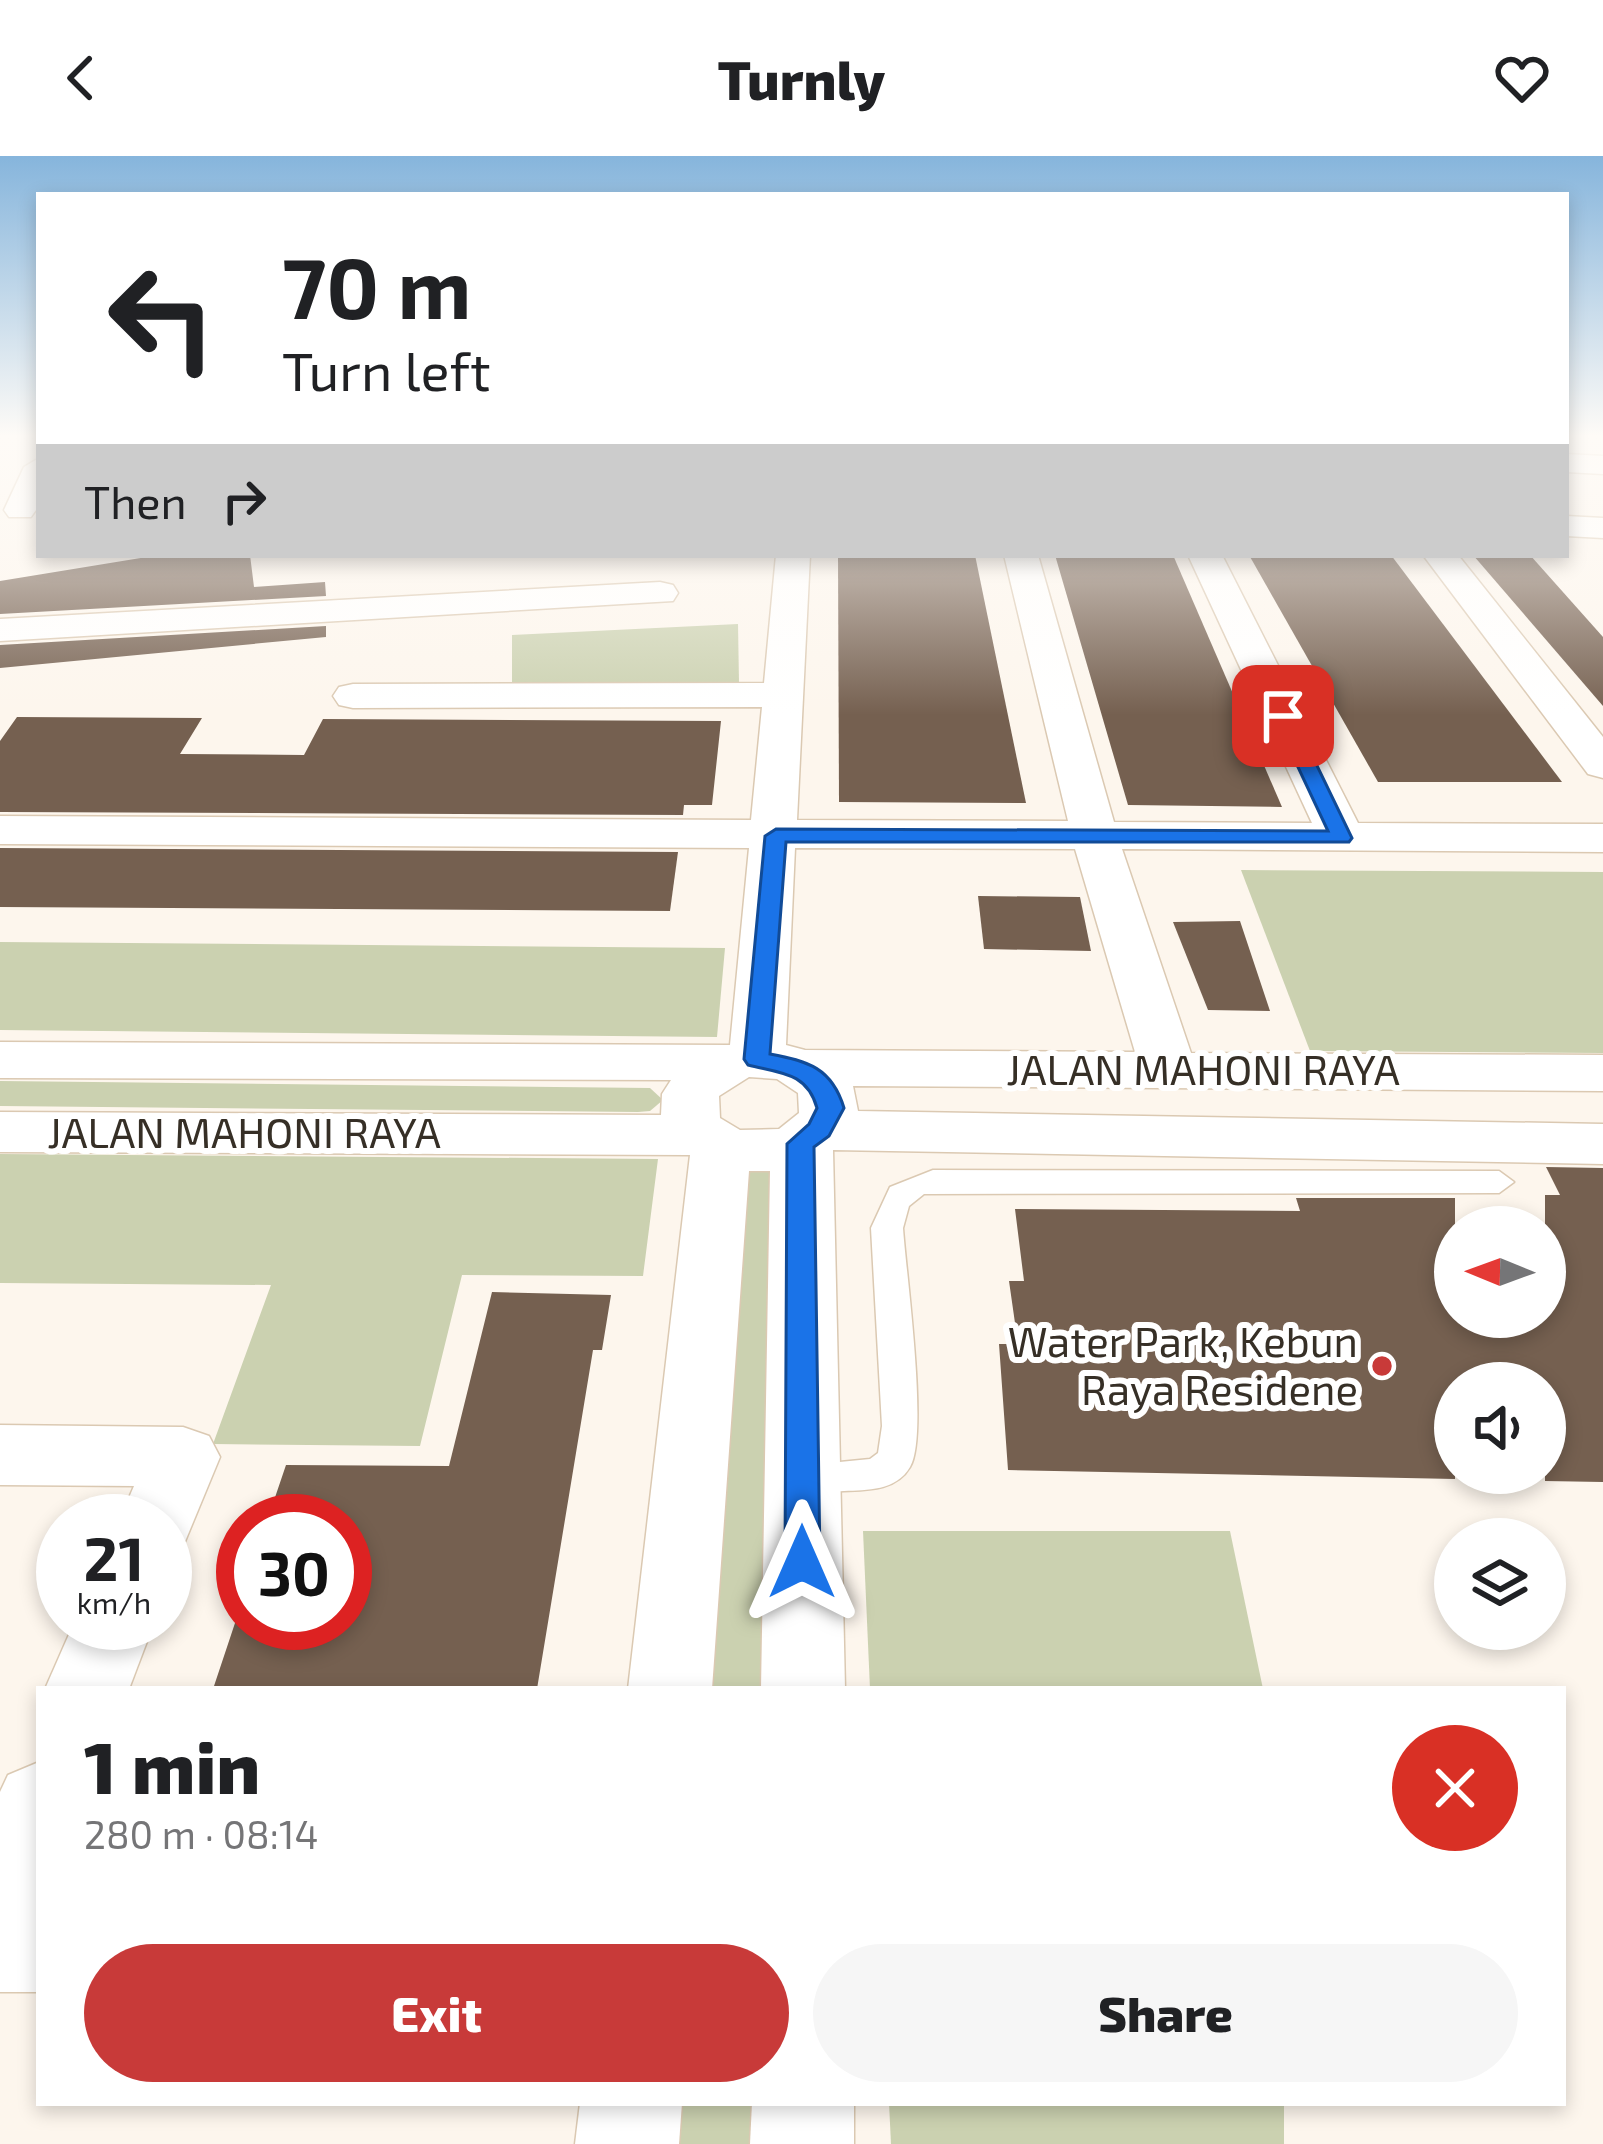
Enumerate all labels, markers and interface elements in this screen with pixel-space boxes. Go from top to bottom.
icon: back [48,45,114,111]
icon: heart [1489,45,1555,111]
text: Turnly [718,46,885,111]
text: 70 m [282,235,472,336]
icon: left [84,240,240,396]
text: Turn left [282,337,491,402]
icon: right [211,468,277,534]
text: Then [84,474,187,528]
pin [1232,665,1334,767]
icon: arrive [1250,683,1316,749]
street label: JALAN MAHONI RAYA [1006,1043,1400,1093]
street label: JALAN MAHONI RAYA [47,1106,441,1156]
north arrow [1434,1206,1566,1338]
map controls [1434,1206,1566,1650]
place label: Water Park, Kebun Raya Residene [1008,1315,1358,1413]
marker: Water Park, Kebun Raya Residene [1369,1353,1395,1379]
button: sound [1434,1362,1566,1494]
speed limit sign: 30 [216,1494,372,1650]
position arrow [739,1499,865,1625]
button: layers [1434,1518,1566,1650]
text: 21 [84,1521,144,1593]
text: km/h [77,1584,151,1620]
text: 1 min [84,1722,260,1808]
button: close [1392,1725,1518,1851]
text: 280 m · 08:14 [84,1810,318,1857]
button: Exit [84,1944,789,2082]
button: Share [813,1944,1518,2082]

